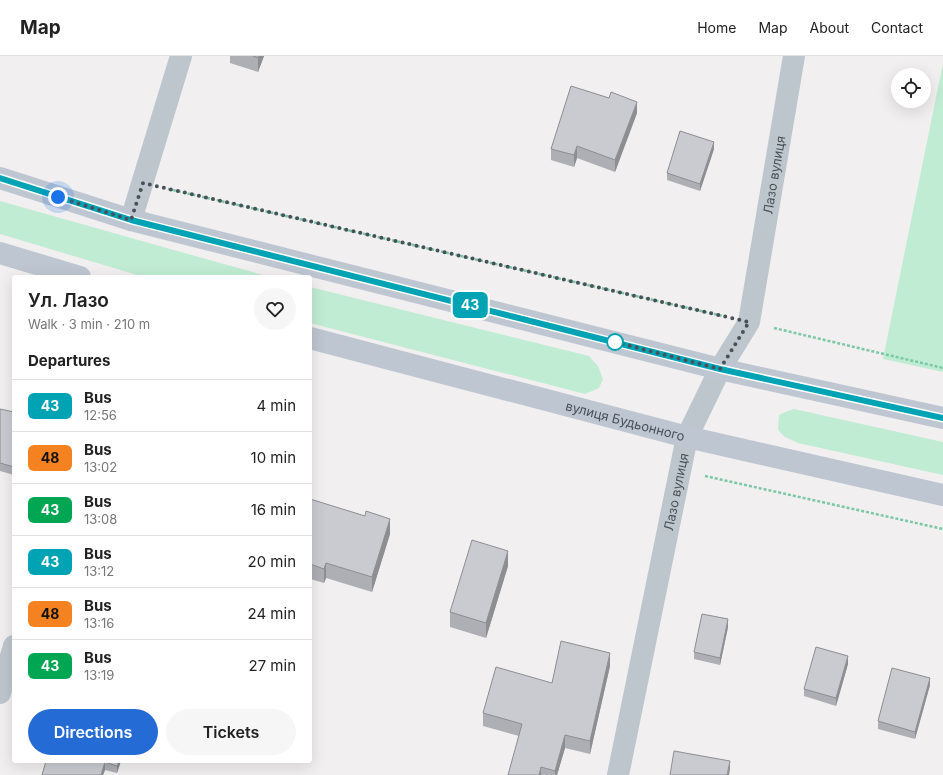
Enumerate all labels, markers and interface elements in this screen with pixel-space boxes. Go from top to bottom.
text: Map [20,16,61,39]
text: Home [697,19,736,36]
text: Map [758,19,788,36]
text: About [810,19,849,36]
text: Contact [871,19,923,36]
map controls [891,68,931,108]
button: locate [891,68,931,108]
street label: Лазо вулиця [759,135,788,215]
your location [48,187,68,207]
button: heart [254,288,296,330]
text: Ул. Лазо [28,289,109,312]
line badge: 43 [452,292,488,318]
text: 43 [461,296,479,313]
text: Walk · 3 min · 210 m [28,316,150,332]
unlabelled marker [606,333,624,351]
text: Departures [28,351,110,370]
text: Bus [84,388,112,407]
text: 4 min [256,396,296,415]
text: 43 [41,397,59,414]
street label: вулиця Будьонного [564,397,687,444]
text: 12:56 [84,407,117,423]
text: Bus [84,440,112,459]
text: 10 min [251,448,296,467]
text: 48 [41,449,59,466]
street label: Лазо вулиця [660,451,692,532]
text: 13:02 [84,459,117,475]
text: Bus [84,492,112,511]
text: 16 min [251,500,296,519]
text: 43 [41,501,59,518]
text: 13:08 [84,511,117,527]
text: Bus [84,544,112,563]
text: 20 min [248,552,296,571]
text: 43 [41,553,59,570]
text: 13:12 [84,563,114,579]
text: Bus [84,596,112,615]
text: 24 min [248,604,296,623]
text: 48 [41,605,59,622]
text: 13:16 [84,615,114,631]
text: Bus [84,648,112,667]
text: 27 min [249,656,296,675]
text: 43 [41,657,59,674]
text: 13:19 [84,667,114,683]
button: Directions [28,709,158,755]
button: Tickets [166,709,296,755]

